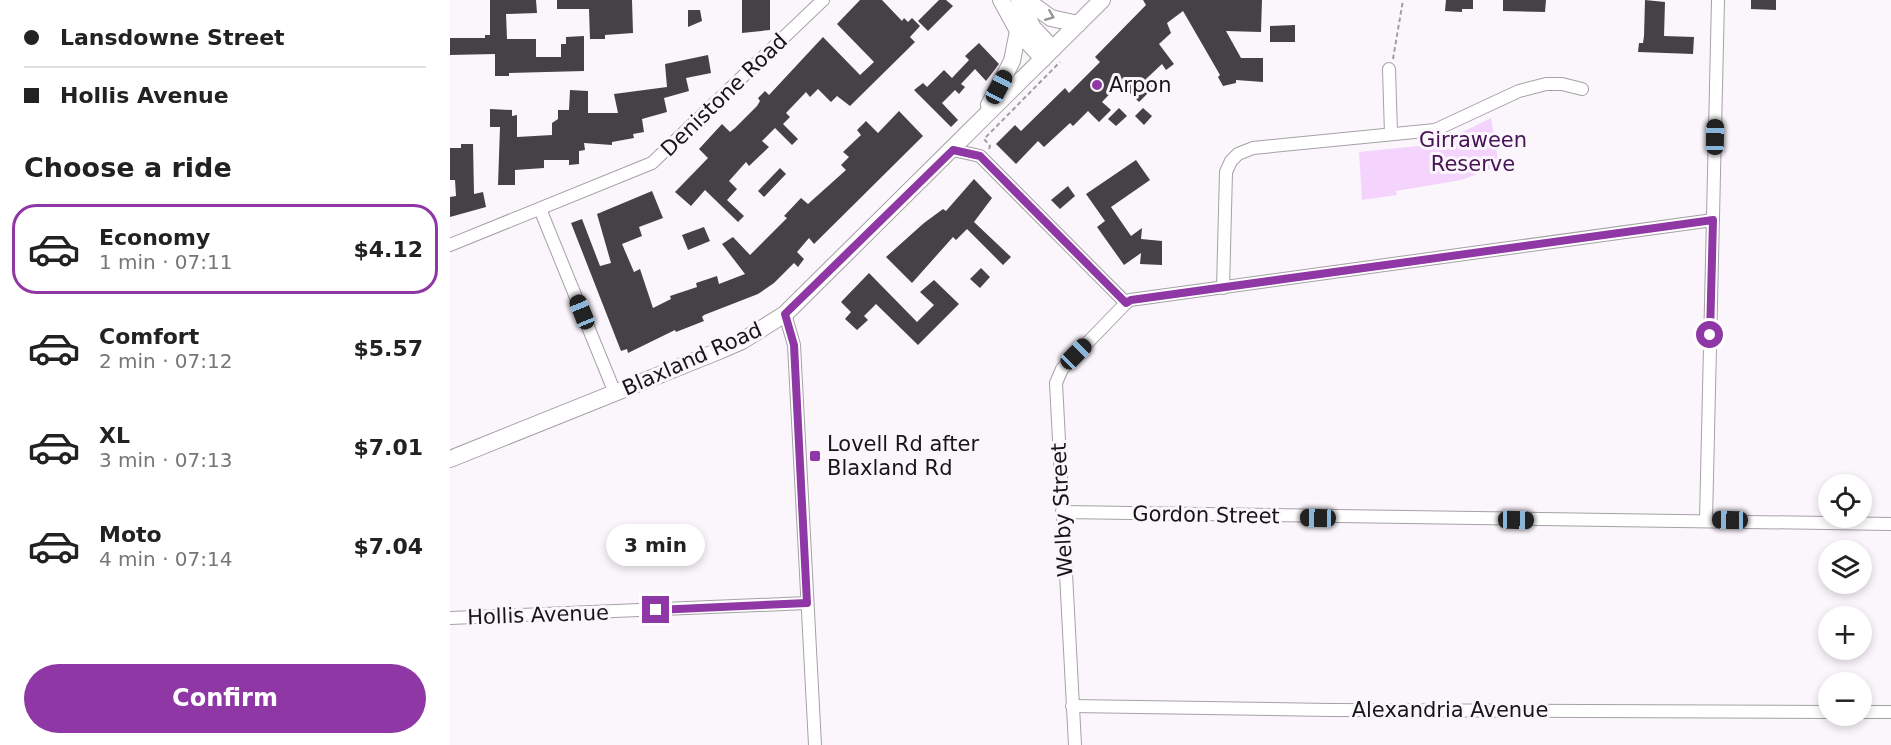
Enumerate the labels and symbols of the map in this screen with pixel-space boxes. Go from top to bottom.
one-way arrow [1044,9,1055,21]
street label: Denistone Road [656,29,792,161]
car [983,67,1015,107]
place label: Arpon [1109,73,1172,97]
marker: Arpon [1090,78,1104,92]
car [1706,119,1724,155]
park label: Girraween Reserve [1419,128,1527,176]
car [567,292,597,332]
street label: Blaxland Road [618,317,766,401]
route start [1696,321,1723,348]
car [1057,335,1095,373]
place label: Lovell Rd after Blaxland Rd [827,432,980,480]
street label: Welby Street [1046,442,1078,578]
marker: Lovell Rd after Blaxland Rd [808,449,822,463]
street label: Gordon Street [1132,502,1280,528]
car [1300,509,1336,527]
car [1498,511,1534,529]
car [1712,511,1748,529]
callout: 3 min [606,523,706,565]
route end [642,596,669,623]
street label: Hollis Avenue [467,601,609,629]
street label: Alexandria Avenue [1352,698,1548,722]

